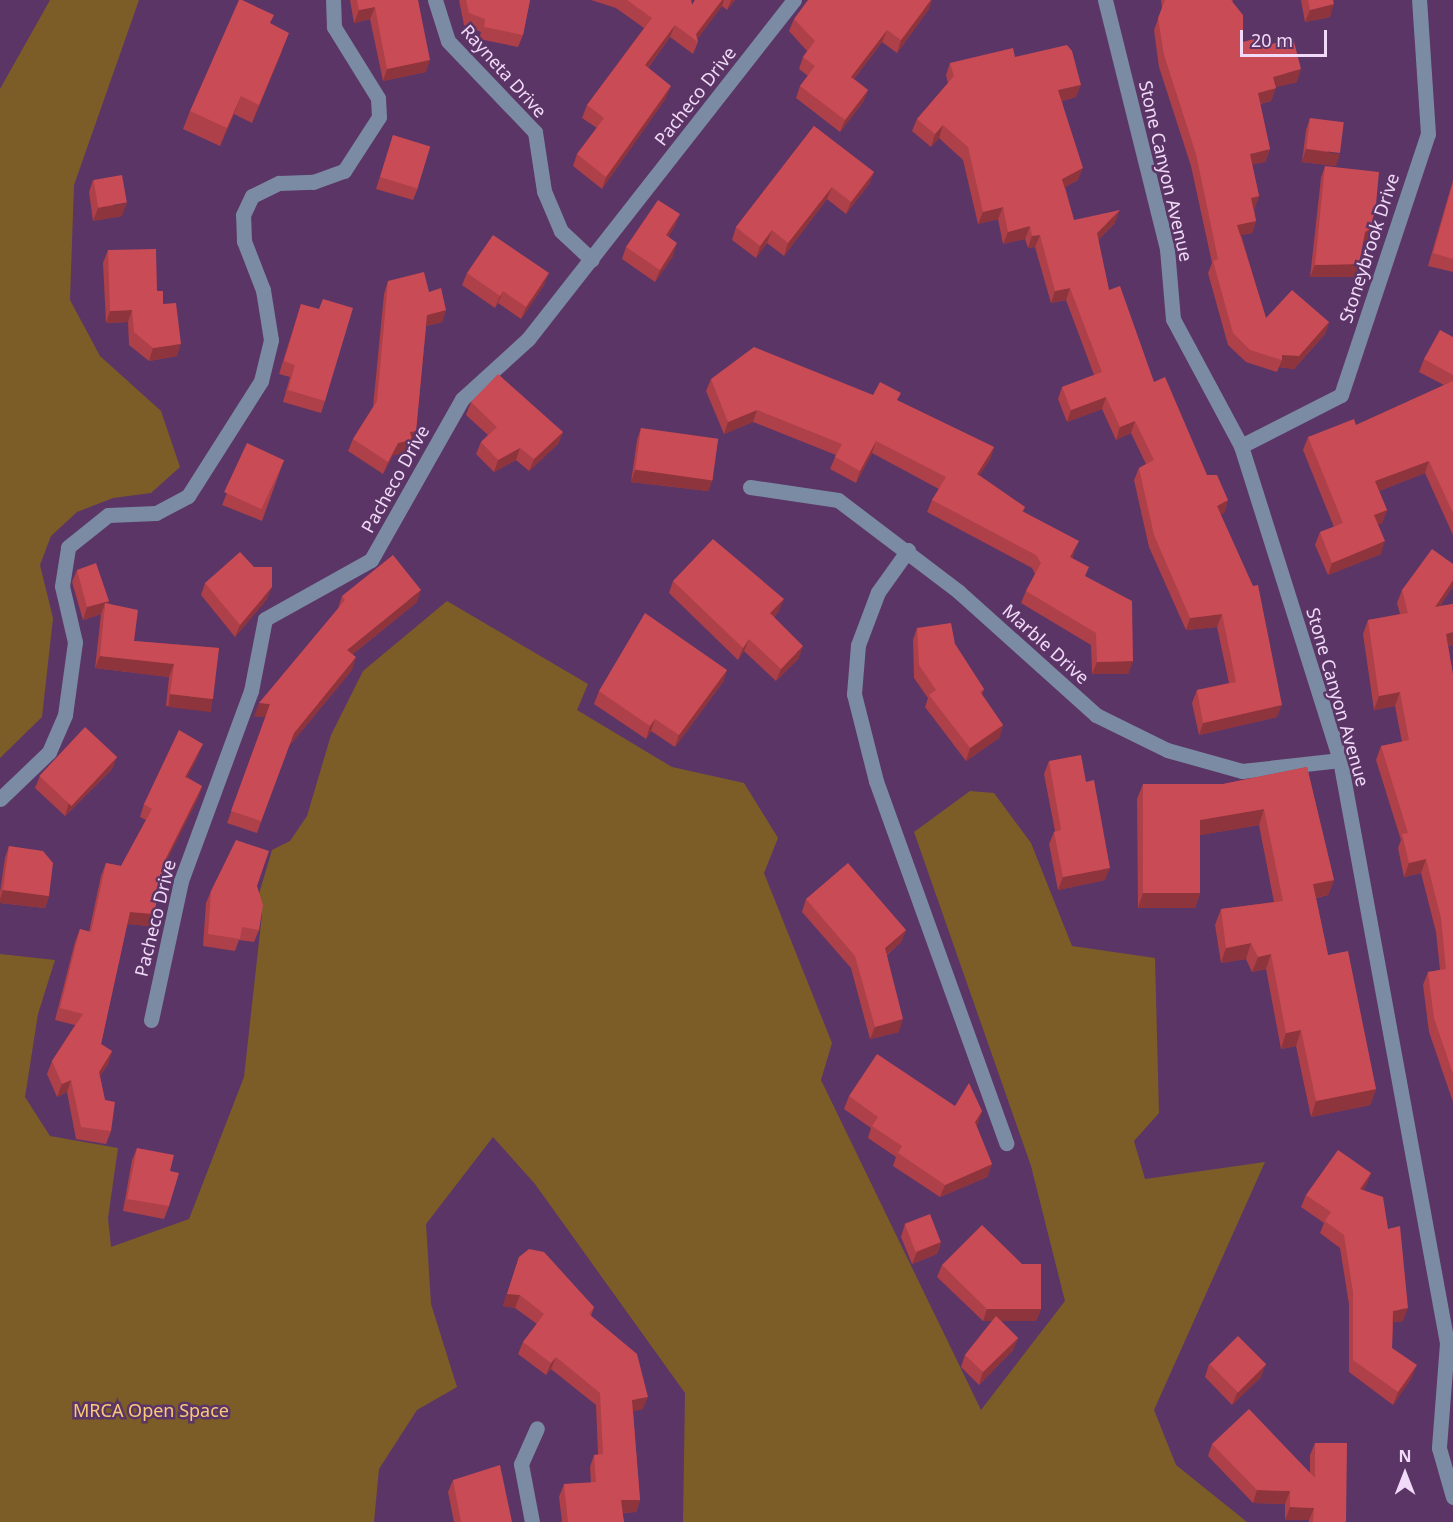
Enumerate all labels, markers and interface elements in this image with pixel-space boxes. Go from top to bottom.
scale bar [1243,18,1330,56]
street label: Rayneta Drive [457,20,551,122]
text: 20 m [1251,28,1293,52]
street label: Pacheco Drive [650,42,740,150]
street label: Stone Canyon Avenue [1135,78,1197,264]
street label: Stoneybrook Drive [1335,170,1403,326]
street label: Pacheco Drive [357,421,433,537]
street label: Marble Drive [998,600,1094,688]
street label: Stone Canyon Avenue [1302,605,1374,789]
street label: Pacheco Drive [130,857,180,979]
park label: MRCA Open Space [73,1399,229,1421]
north arrow [1375,1444,1435,1504]
text: N [1398,1445,1412,1467]

